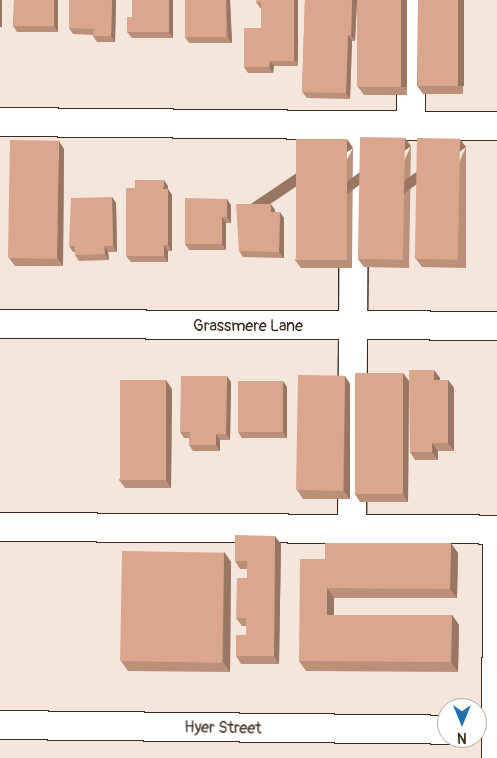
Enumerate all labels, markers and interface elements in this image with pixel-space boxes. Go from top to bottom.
street label: Grassmere Lane [193,316,303,336]
north arrow [437,698,487,748]
street label: Hyer Street [184,718,262,738]
text: N [457,729,467,746]

